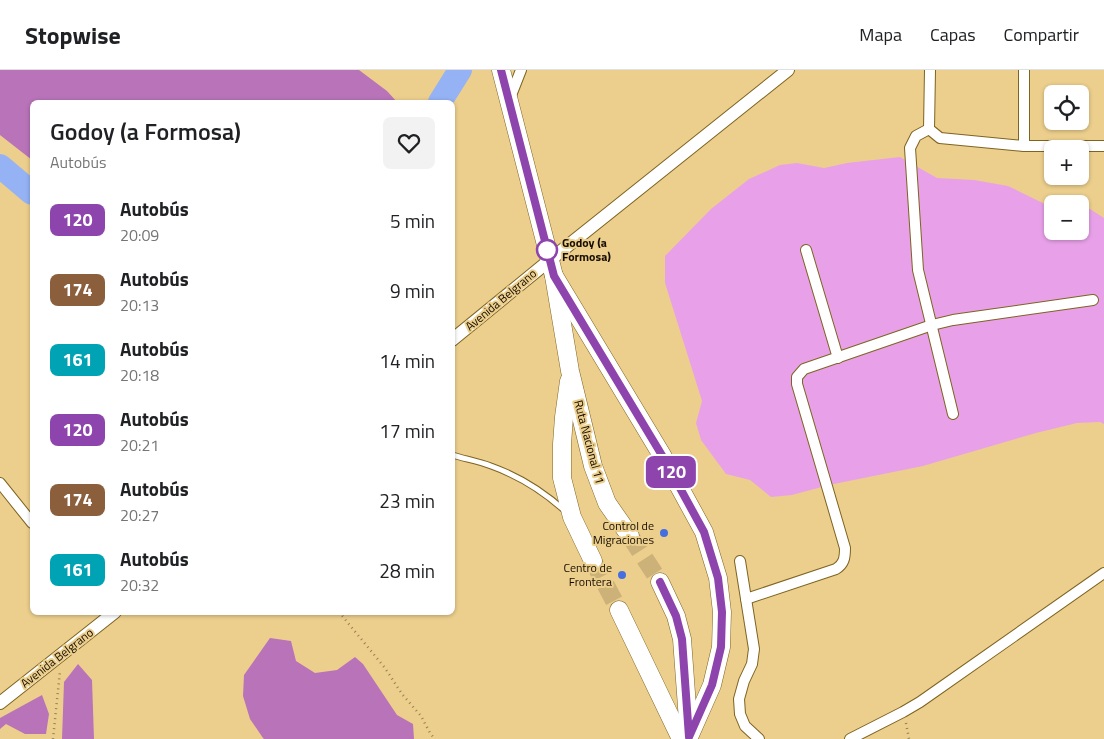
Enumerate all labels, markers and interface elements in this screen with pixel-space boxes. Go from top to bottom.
text: Stopwise [25,17,121,53]
text: Mapa [859,21,902,48]
text: Capas [930,21,976,48]
text: Compartir [1004,21,1079,48]
map controls [1044,85,1089,240]
button: locate [1044,85,1089,130]
text: Godoy (a Formosa) [50,113,241,149]
button: heart [383,117,435,169]
button: + [1044,140,1089,185]
text: Autobús [50,150,106,174]
text: Autobús [120,194,189,223]
button: − [1044,195,1089,240]
text: 120 [62,206,93,233]
text: 5 min [390,206,435,235]
text: 20:09 [120,223,159,247]
place label: Godoy (a Formosa) [562,233,611,266]
marker: Godoy (a Formosa) [536,239,558,261]
text: Autobús [120,264,189,293]
street label: Avenida Belgrano [461,264,541,335]
text: 174 [62,276,93,303]
text: 9 min [390,276,435,305]
text: 20:13 [120,293,159,317]
text: Autobús [120,334,189,363]
text: 161 [62,346,93,373]
text: 14 min [379,346,435,375]
text: 20:18 [120,363,159,387]
street label: Ruta Nacional 11 [569,398,610,486]
text: Autobús [120,404,189,433]
text: 120 [62,416,93,443]
text: 17 min [379,416,435,445]
text: 20:21 [120,433,159,457]
line badge: 120 [642,456,700,488]
text: 120 [656,458,686,485]
text: Autobús [120,474,189,503]
text: 174 [62,486,93,513]
text: 23 min [379,486,435,515]
text: 20:27 [120,503,159,527]
place label: Control de Migraciones [593,516,654,549]
marker: Control de Migraciones [658,527,670,539]
text: Autobús [120,544,189,573]
text: 161 [62,556,93,583]
text: 28 min [379,556,435,585]
place label: Centro de Frontera [563,558,612,591]
marker: Centro de Frontera [616,569,628,581]
text: 20:32 [120,573,159,597]
street label: Avenida Belgrano [16,623,97,692]

